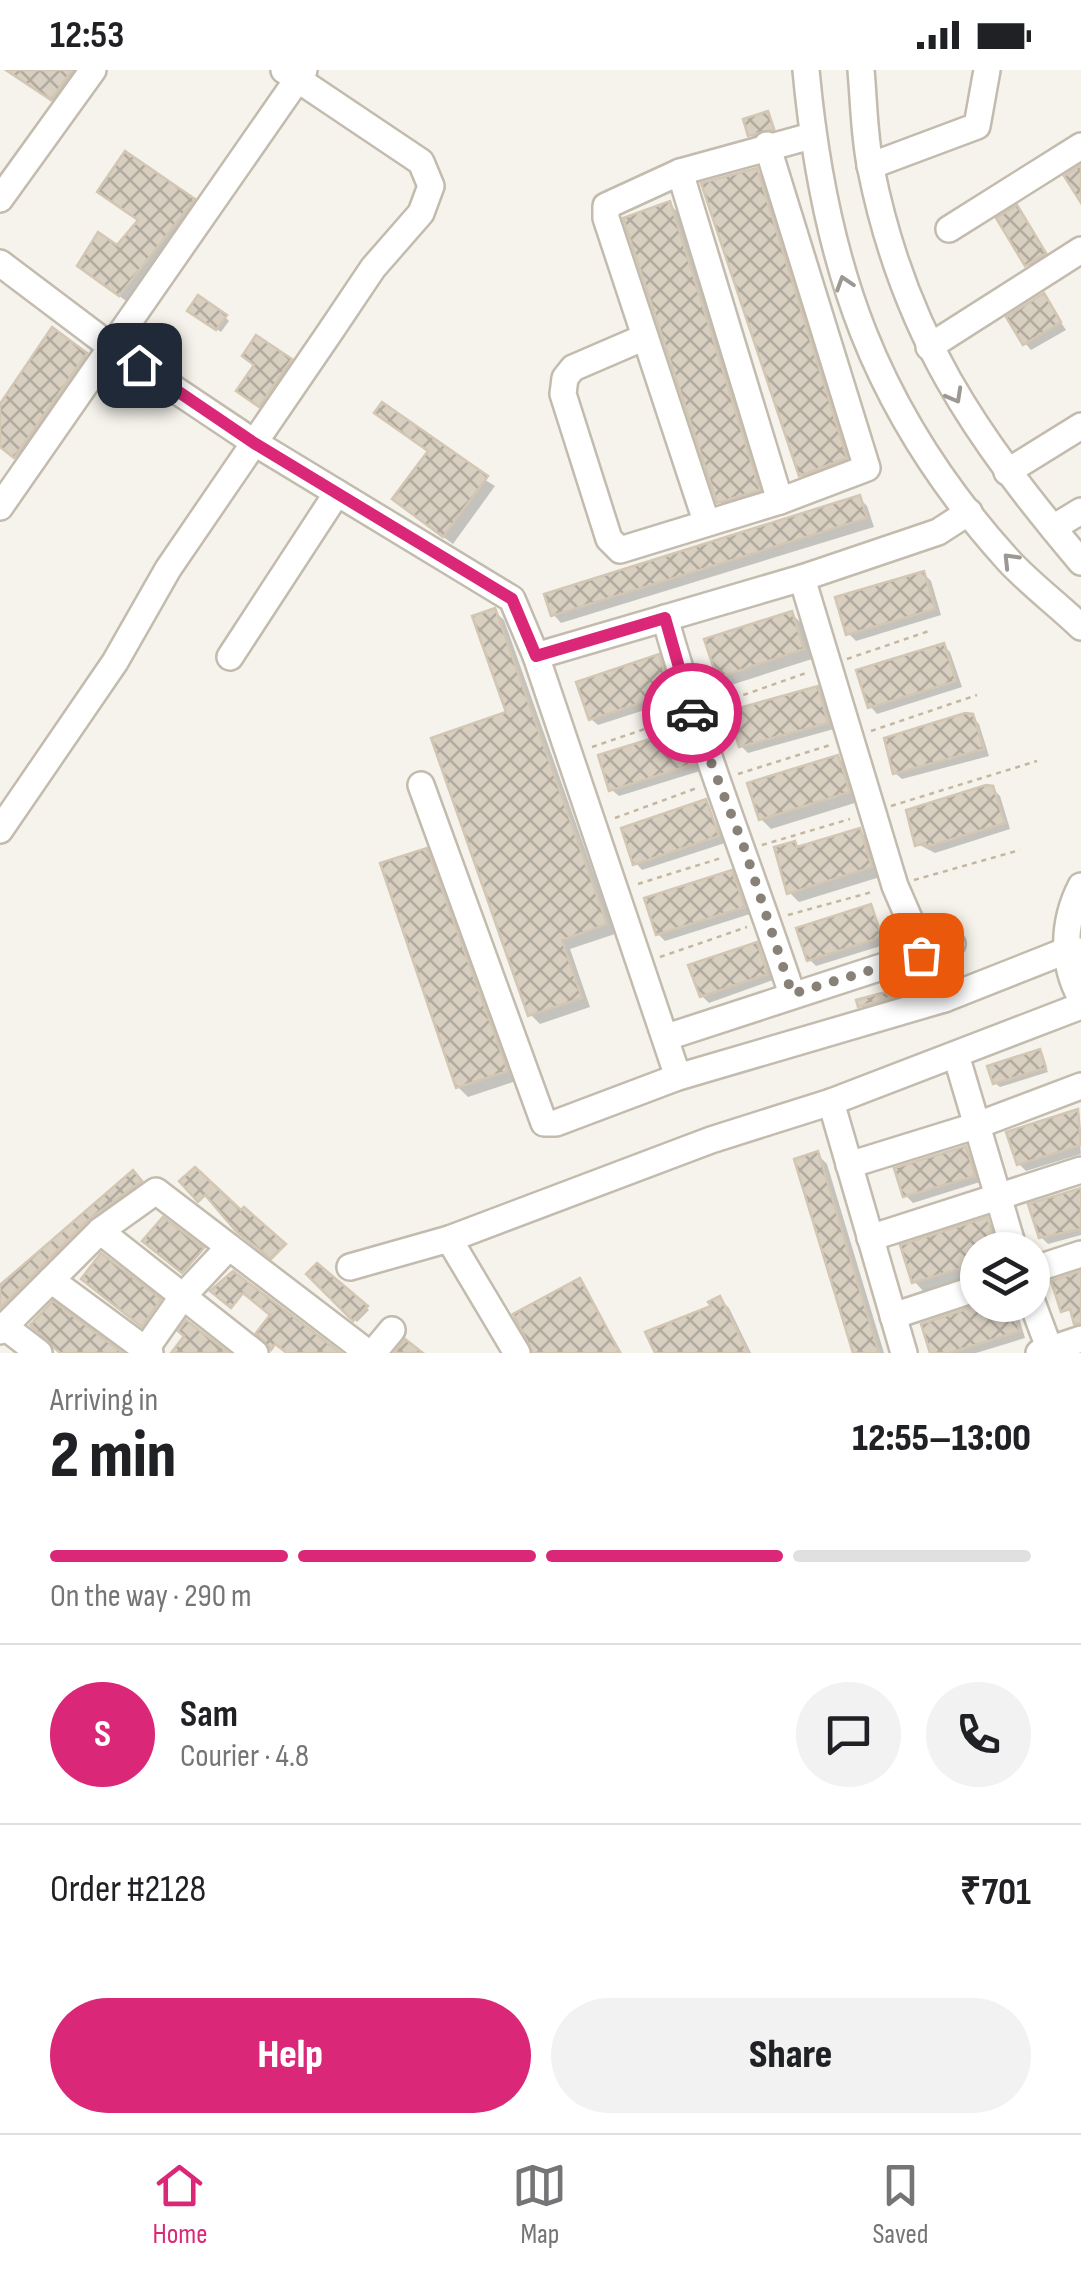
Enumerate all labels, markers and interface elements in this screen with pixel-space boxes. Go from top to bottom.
text: 12:53 [50,13,124,58]
one-way arrow [836,276,856,293]
pin [97,323,182,408]
icon: home [112,338,167,393]
one-way arrow [943,385,962,403]
one-way arrow [1004,554,1022,572]
courier [642,663,742,763]
icon: car [665,686,720,741]
pin [879,913,964,998]
icon: bag [894,928,949,983]
map controls [960,1232,1050,1322]
button: layers [960,1232,1050,1322]
text: Arriving in [50,1381,158,1420]
text: 12:55–13:00 [852,1416,1031,1461]
text: 2 min [50,1418,176,1496]
text: On the way · 290 m [50,1577,252,1616]
button: chat [796,1682,901,1787]
button: phone [926,1682,1031,1787]
text: Sam [180,1692,238,1737]
text: S [94,1712,111,1757]
text: Courier · 4.8 [180,1737,309,1776]
text: Order #2128 [50,1867,206,1912]
text: ₹701 [960,1870,1031,1915]
button: Help [50,1998,531,2113]
button: Share [551,1998,1031,2113]
tab: Home [152,2158,208,2251]
tab: Map [512,2158,567,2251]
tab: Saved [872,2158,929,2251]

